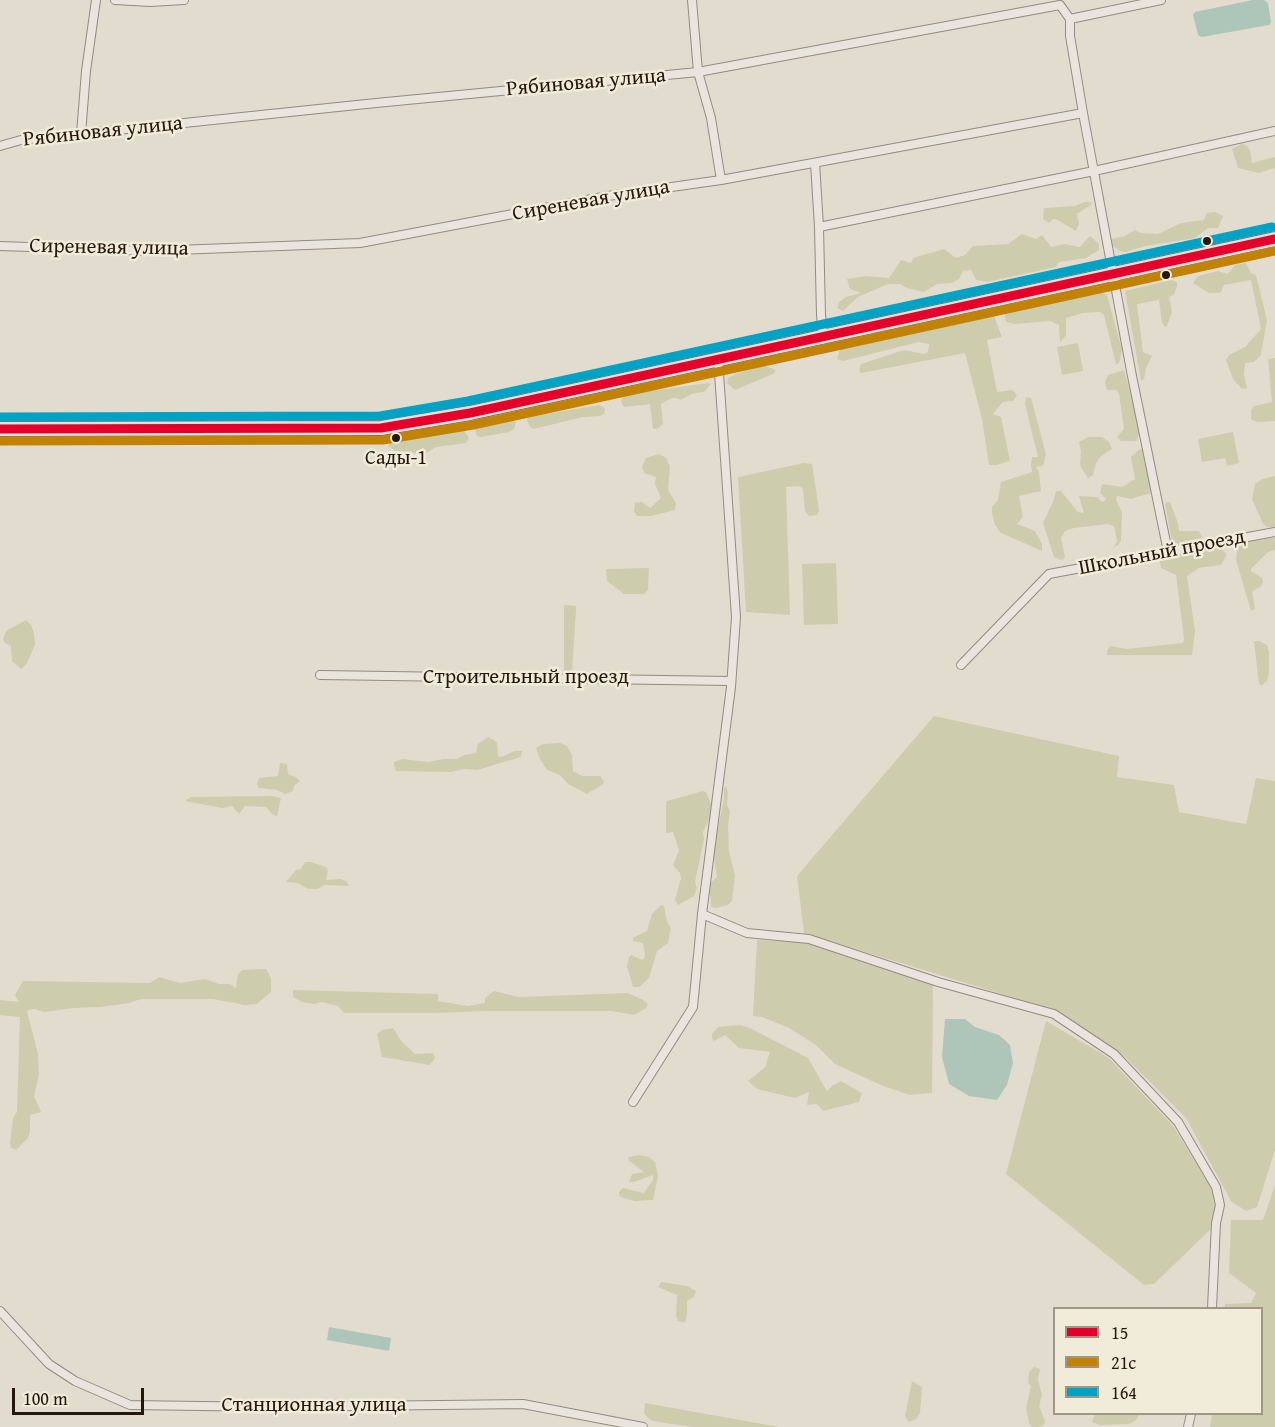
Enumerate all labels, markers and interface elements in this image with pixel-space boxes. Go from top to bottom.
street label: Рябиновая улица [505,63,667,103]
street label: Рябиновая улица [22,111,184,153]
street label: Сиреневая улица [510,175,672,227]
street label: Сиреневая улица [29,234,189,262]
unlabelled marker [1201,235,1213,247]
unlabelled marker [1160,269,1172,281]
marker: Сады-1 [390,432,402,444]
place label: Сады-1 [365,447,427,471]
street label: Школьный проезд [1077,525,1247,581]
street label: Строительный проезд [423,665,629,691]
legend [1053,1307,1263,1415]
text: 15 [1111,1319,1128,1346]
text: 21с [1111,1349,1136,1376]
scale bar [15,1376,147,1414]
text: 164 [1111,1379,1137,1406]
text: 100 m [23,1385,68,1412]
street label: Станционная улица [221,1393,407,1419]

